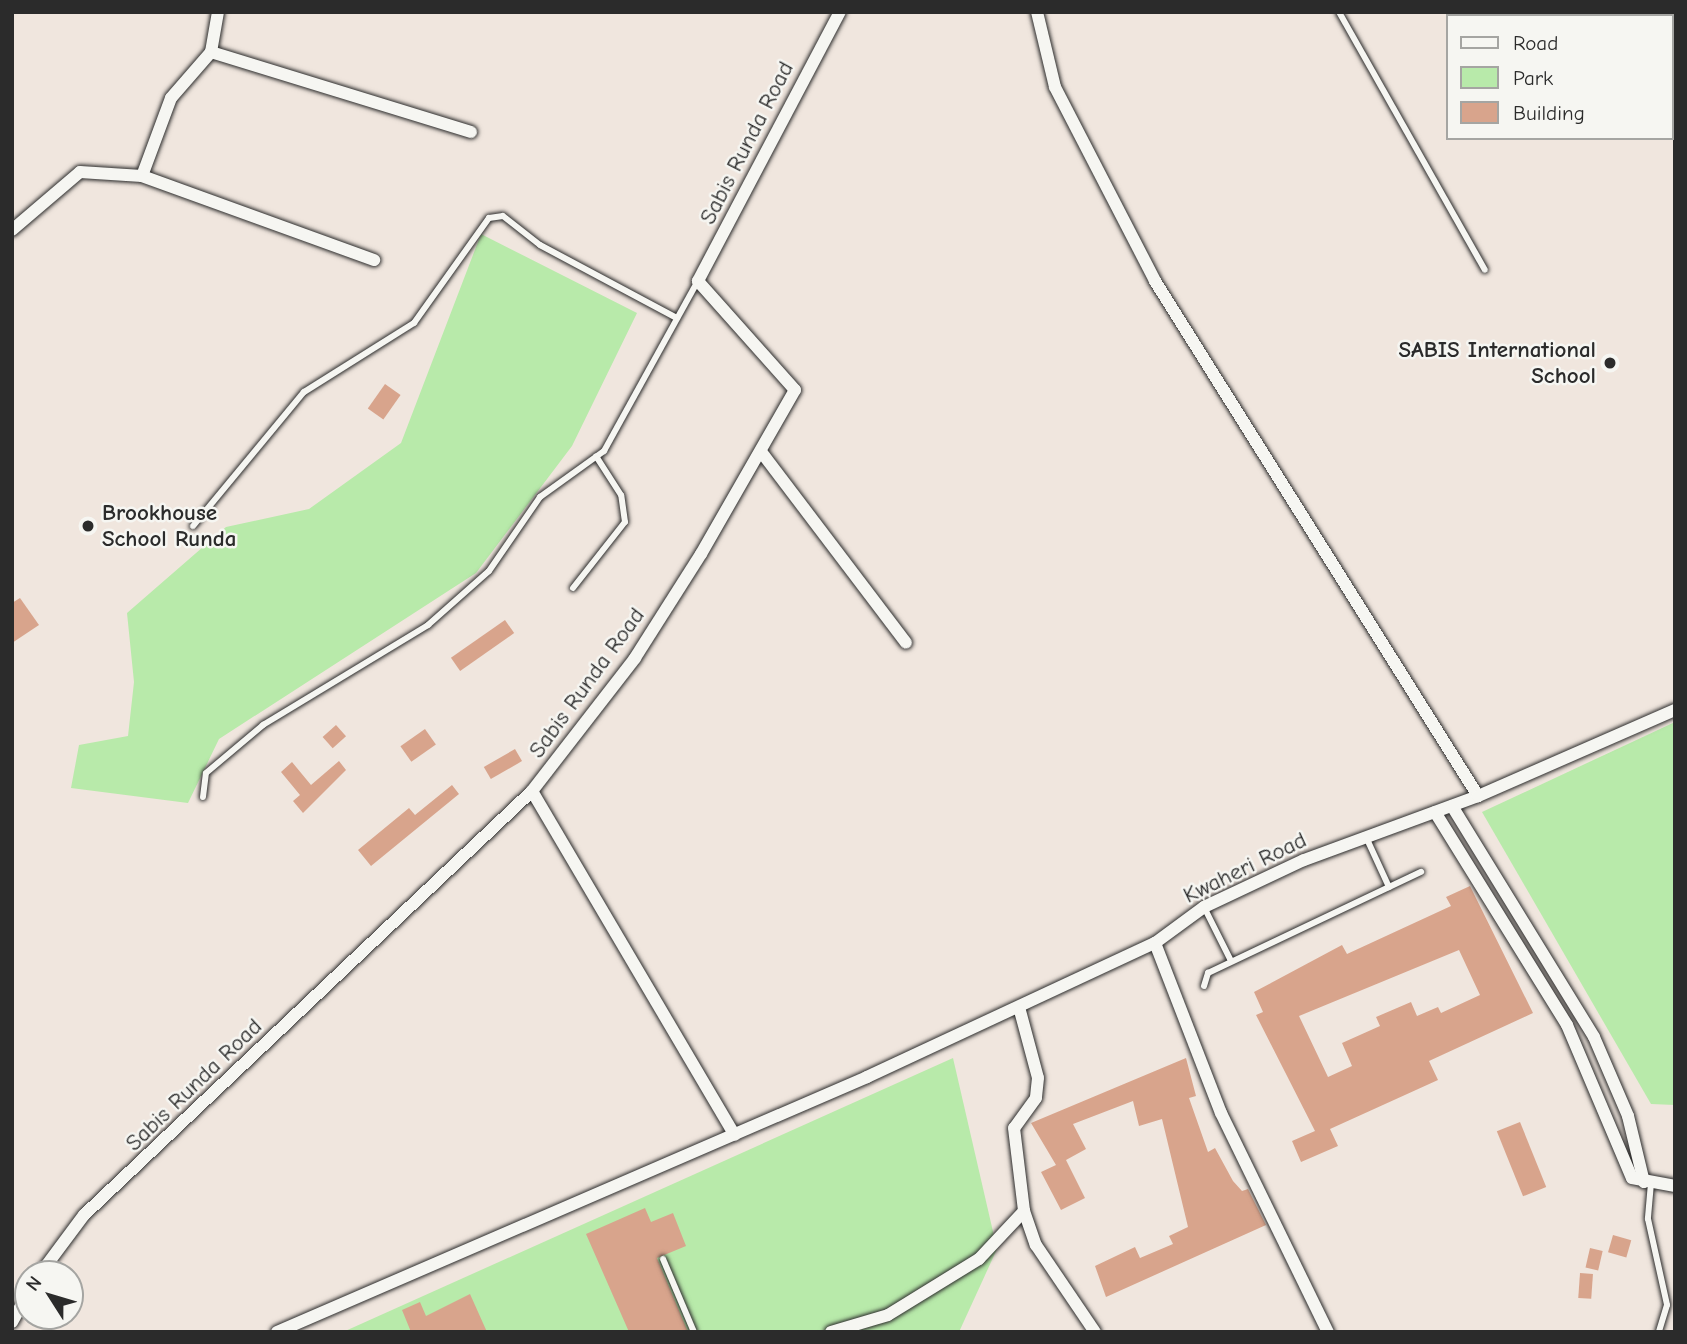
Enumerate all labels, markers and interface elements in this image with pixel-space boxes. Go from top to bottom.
legend [1446,14,1673,140]
text: Road [1513,31,1558,55]
street label: Sabis Runda Road [694,57,800,229]
text: Park [1513,66,1553,90]
text: Building [1513,101,1585,125]
place label: SABIS International School [1398,336,1596,390]
marker: SABIS International School [1602,355,1618,371]
place label: Brookhouse School Runda [102,499,236,553]
marker: Brookhouse School Runda [80,518,96,534]
street label: Sabis Runda Road [523,603,651,763]
street label: Kwaheri Road [1179,826,1311,910]
street label: Sabis Runda Road [120,1013,268,1157]
north arrow [14,1260,84,1330]
text: N [21,1272,46,1295]

